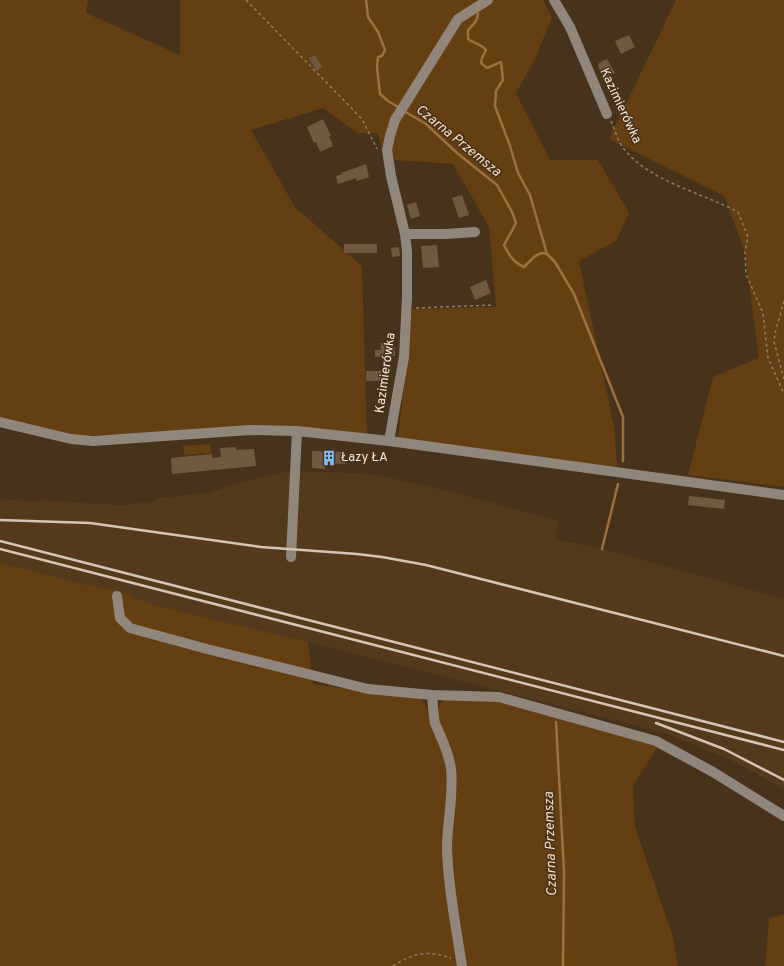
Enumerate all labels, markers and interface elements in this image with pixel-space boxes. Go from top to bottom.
street label: Kazimierówka [596,66,644,146]
water label: Czarna Przemsza [412,101,505,181]
street label: Kazimierówka [372,332,400,414]
building icon: Łazy ŁA [320,449,338,467]
place label: Łazy ŁA [341,450,388,466]
water label: Czarna Przemsza [541,790,561,897]

